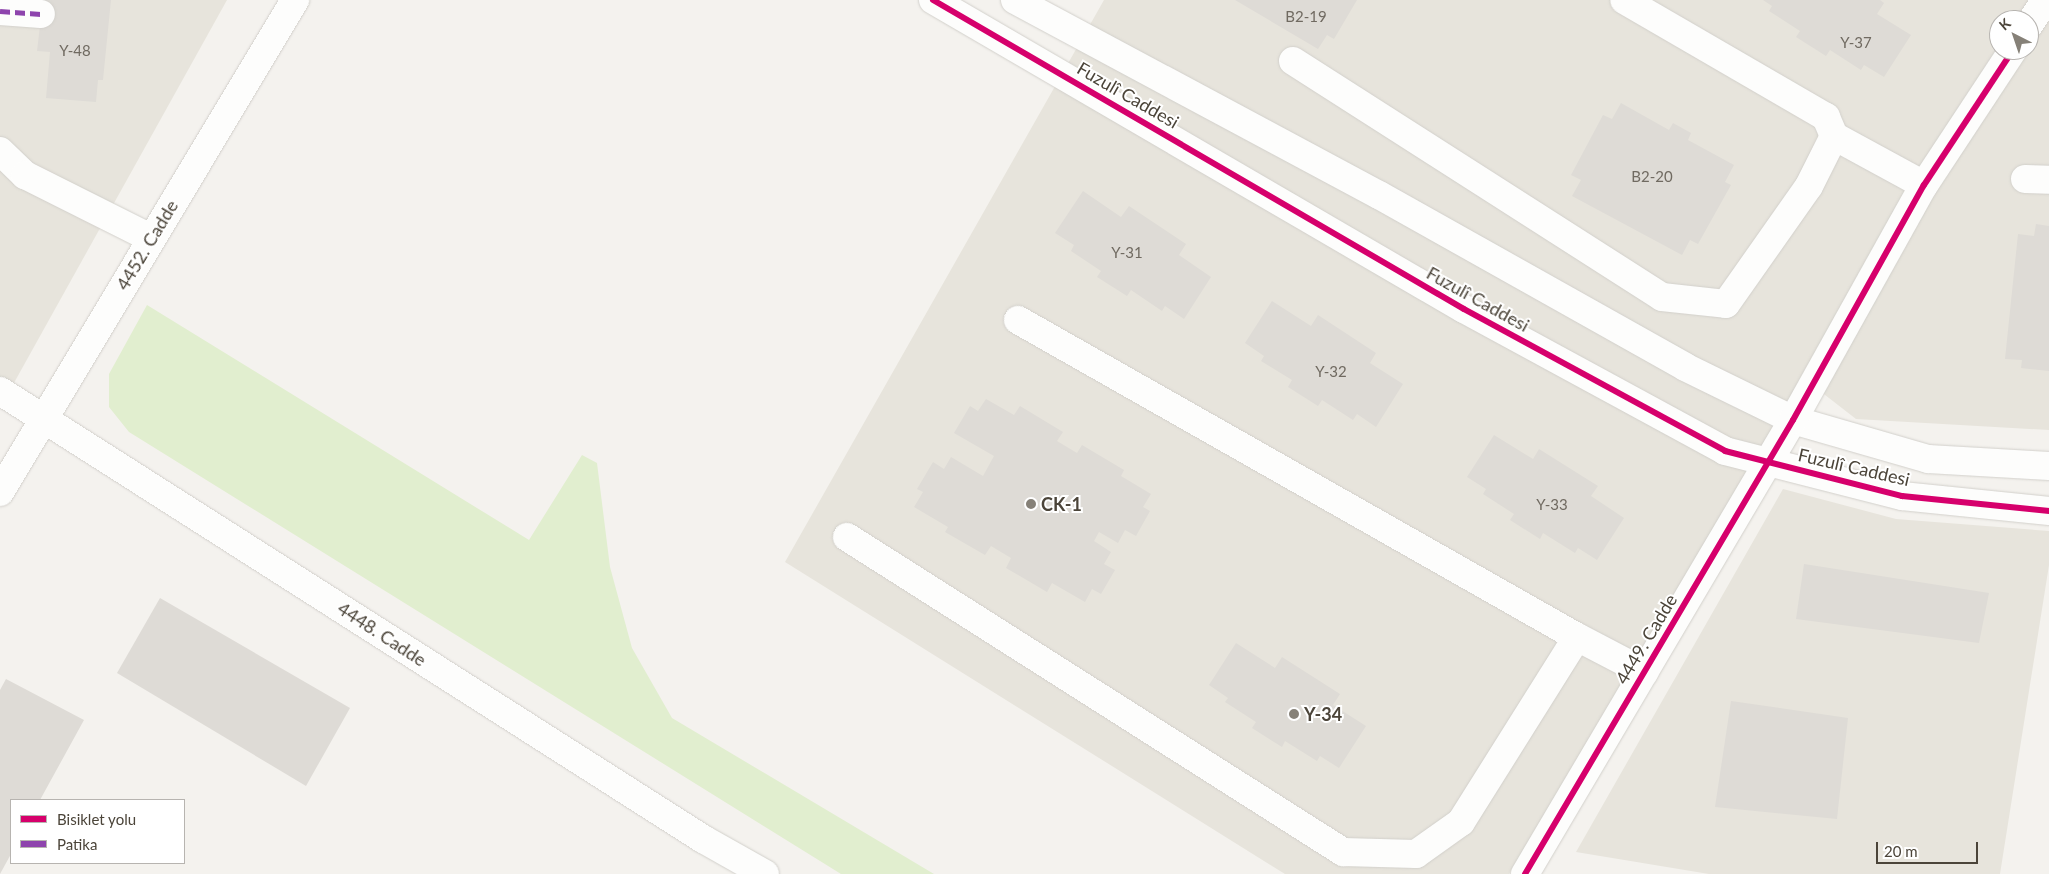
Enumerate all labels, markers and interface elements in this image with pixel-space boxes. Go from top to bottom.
house number: B2-19 [1285,8,1327,26]
north arrow [1989,10,2039,60]
text: K [1995,14,2014,34]
house number: Y-37 [1840,34,1872,52]
house number: Y-48 [59,42,91,60]
street label: Fuzulî Caddesi [1073,57,1183,133]
house number: B2-20 [1631,168,1673,186]
street label: 4452. Cadde [112,196,182,294]
house number: Y-31 [1111,244,1143,262]
street label: Fuzulî Caddesi [1423,262,1533,336]
house number: Y-32 [1315,363,1347,381]
street label: Fuzulî Caddesi [1796,444,1912,490]
place label: CK-1 [1041,493,1082,515]
house number: Y-33 [1536,496,1568,514]
marker: CK-1 [1025,498,1037,510]
street label: 4449. Cadde [1611,590,1681,688]
street label: 4448. Cadde [334,597,430,671]
place label: Y-34 [1304,703,1342,725]
marker: Y-34 [1288,708,1300,720]
legend [10,799,185,864]
text: Bisiklet yolu [57,810,136,828]
scale bar [1879,832,1982,864]
text: Patika [57,835,97,853]
text: 20 m [1884,842,1918,860]

